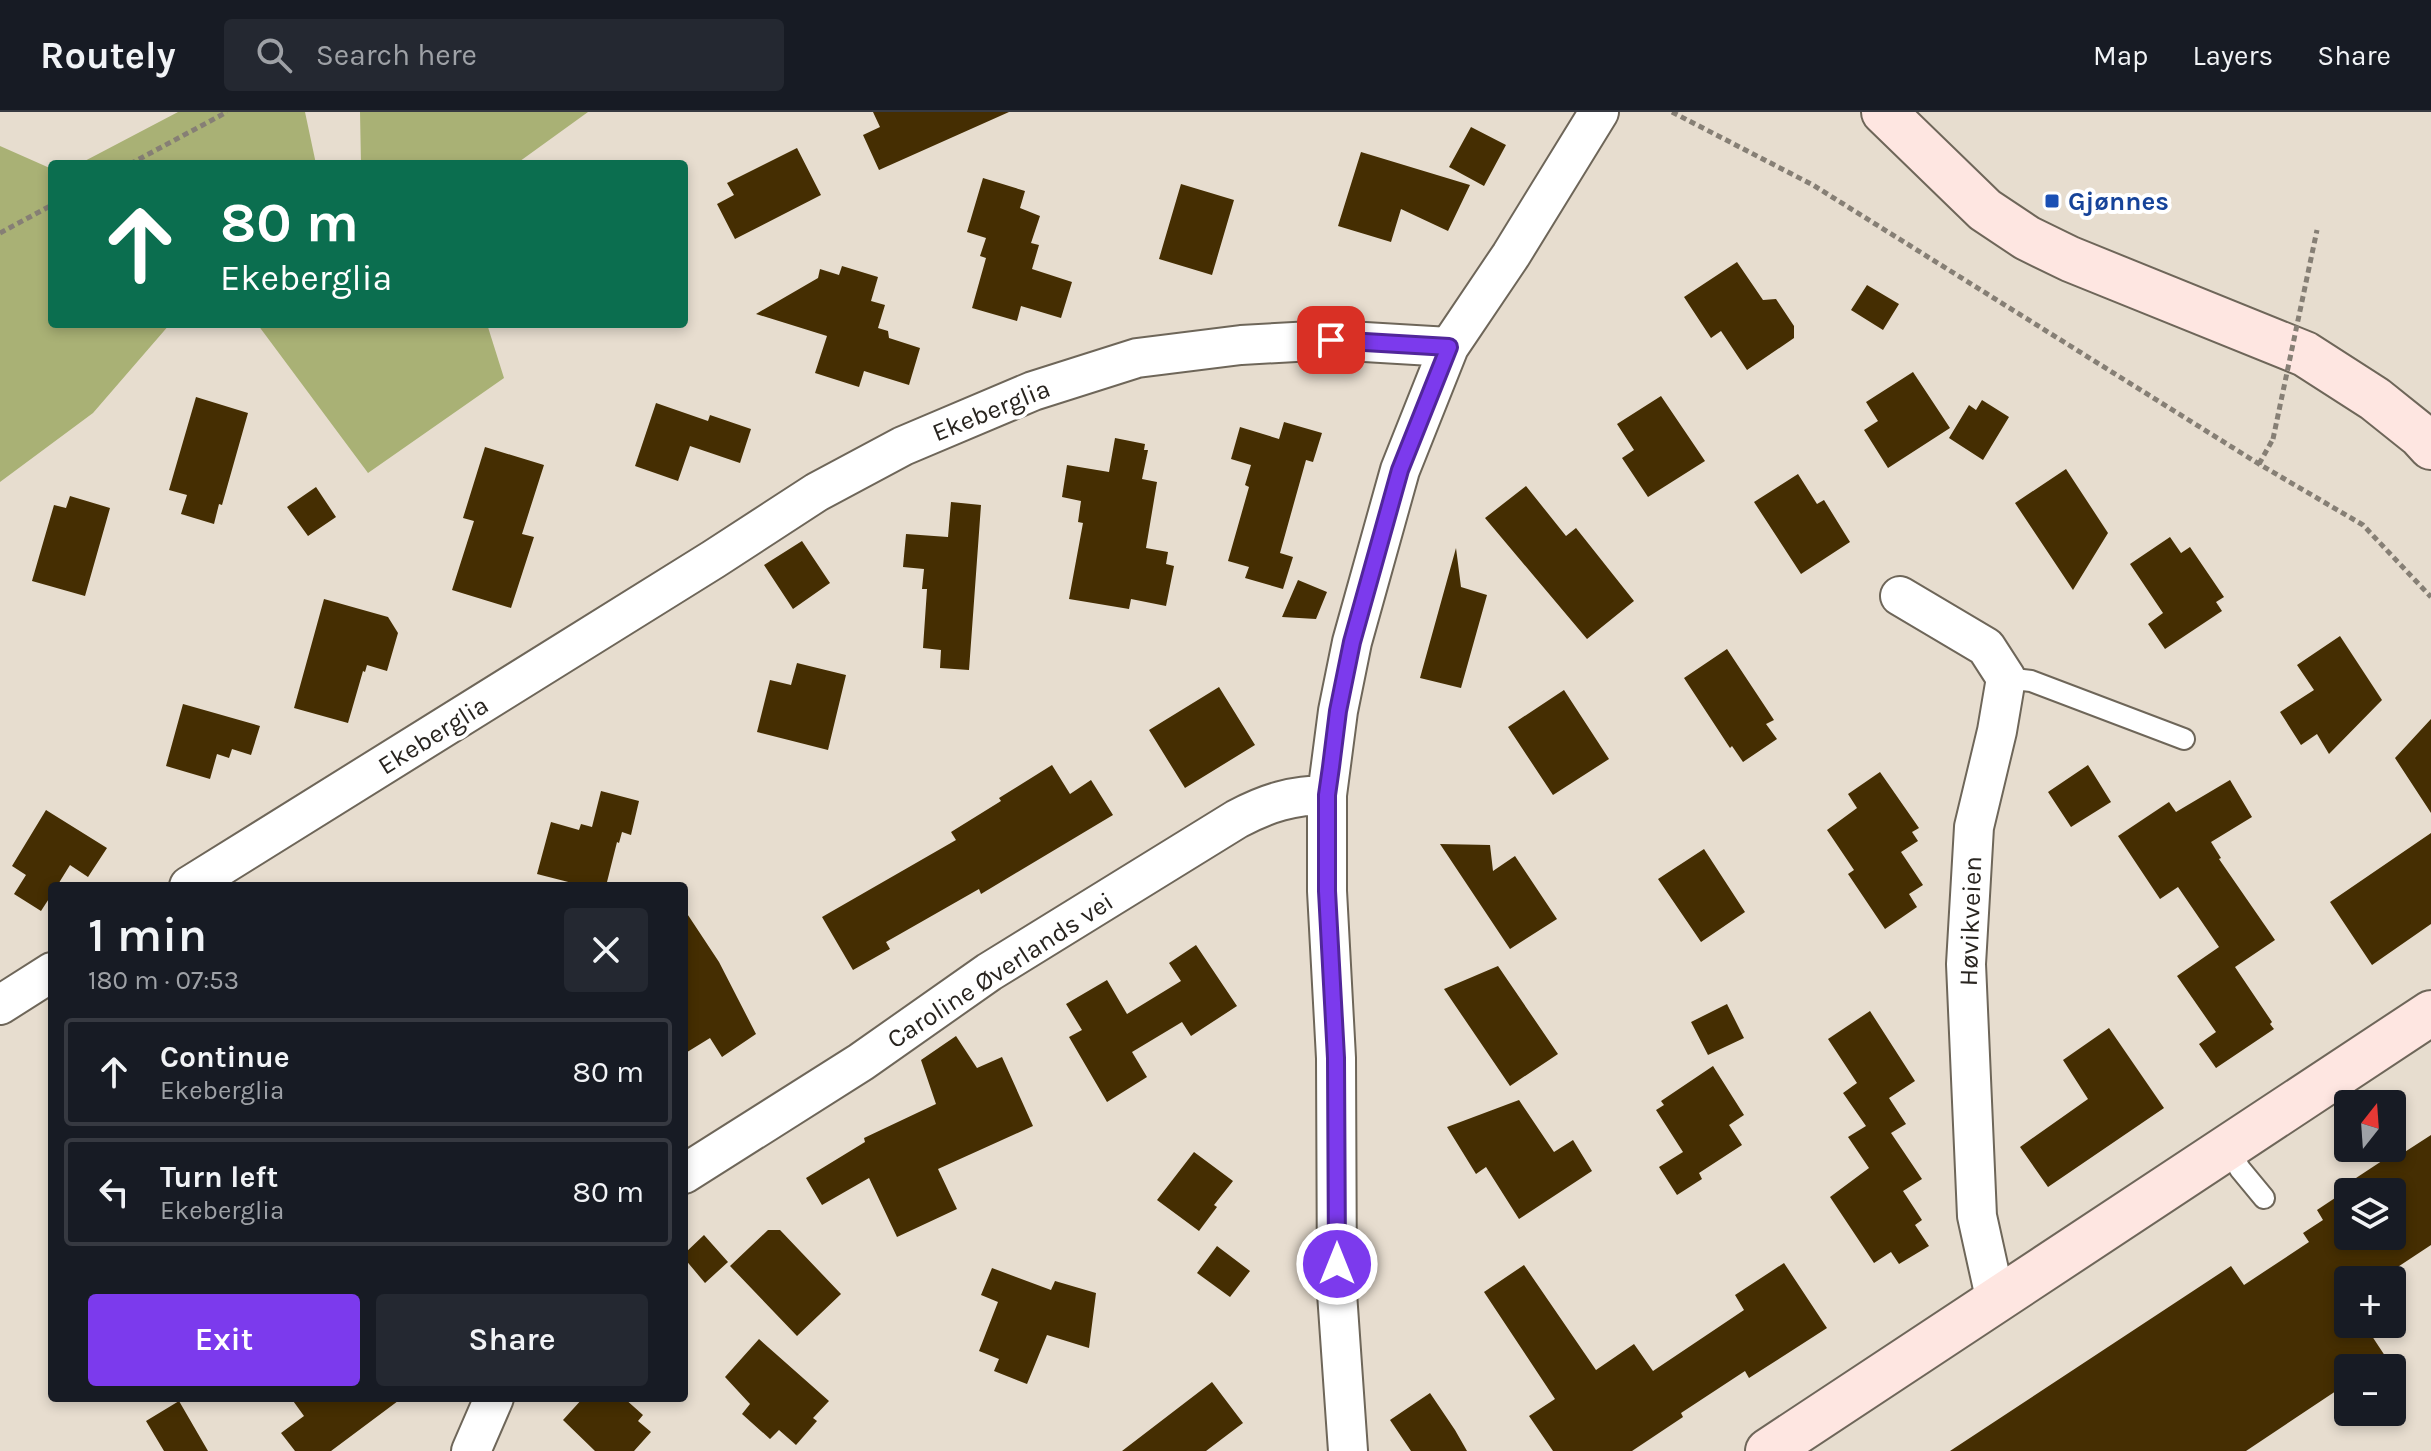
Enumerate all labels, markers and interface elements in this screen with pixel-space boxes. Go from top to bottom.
search box [224,19,784,91]
text: Routely [40,33,176,78]
icon: search [252,33,296,77]
text: Search here [316,37,477,73]
text: Map [2093,39,2148,72]
text: Layers [2192,39,2273,72]
text: Share [2317,39,2391,72]
place label: Gjønnes [2068,186,2169,217]
text: 80 m [220,190,359,255]
icon: ahead [88,192,192,296]
marker: Gjønnes [2043,192,2061,210]
text: Ekeberglia [220,257,392,299]
pin [1297,306,1365,374]
icon: arrive [1309,318,1353,362]
street label: Ekeberglia [928,373,1055,448]
street label: Ekeberglia [372,689,494,782]
street label: Høvikveien [1953,855,1988,987]
street label: Caroline Øverlands vei [881,886,1119,1055]
text: 1 min [88,907,207,963]
button: close [564,908,648,992]
text: 180 m · 07:53 [88,965,239,996]
text: Continue [160,1039,290,1075]
icon: ahead [92,1050,136,1094]
text: 80 m [573,1054,644,1090]
text: Ekeberglia [160,1075,284,1106]
north arrow [2334,1090,2406,1162]
map controls [2334,1090,2406,1426]
text: Turn left [160,1159,278,1195]
icon: left [92,1170,136,1214]
text: 80 m [573,1174,644,1210]
button: layers [2334,1178,2406,1250]
text: Ekeberglia [160,1195,284,1226]
position arrow [1295,1222,1379,1306]
button: + [2334,1266,2406,1338]
button: Exit [88,1294,360,1386]
button: Share [376,1294,648,1386]
button: − [2334,1354,2406,1426]

